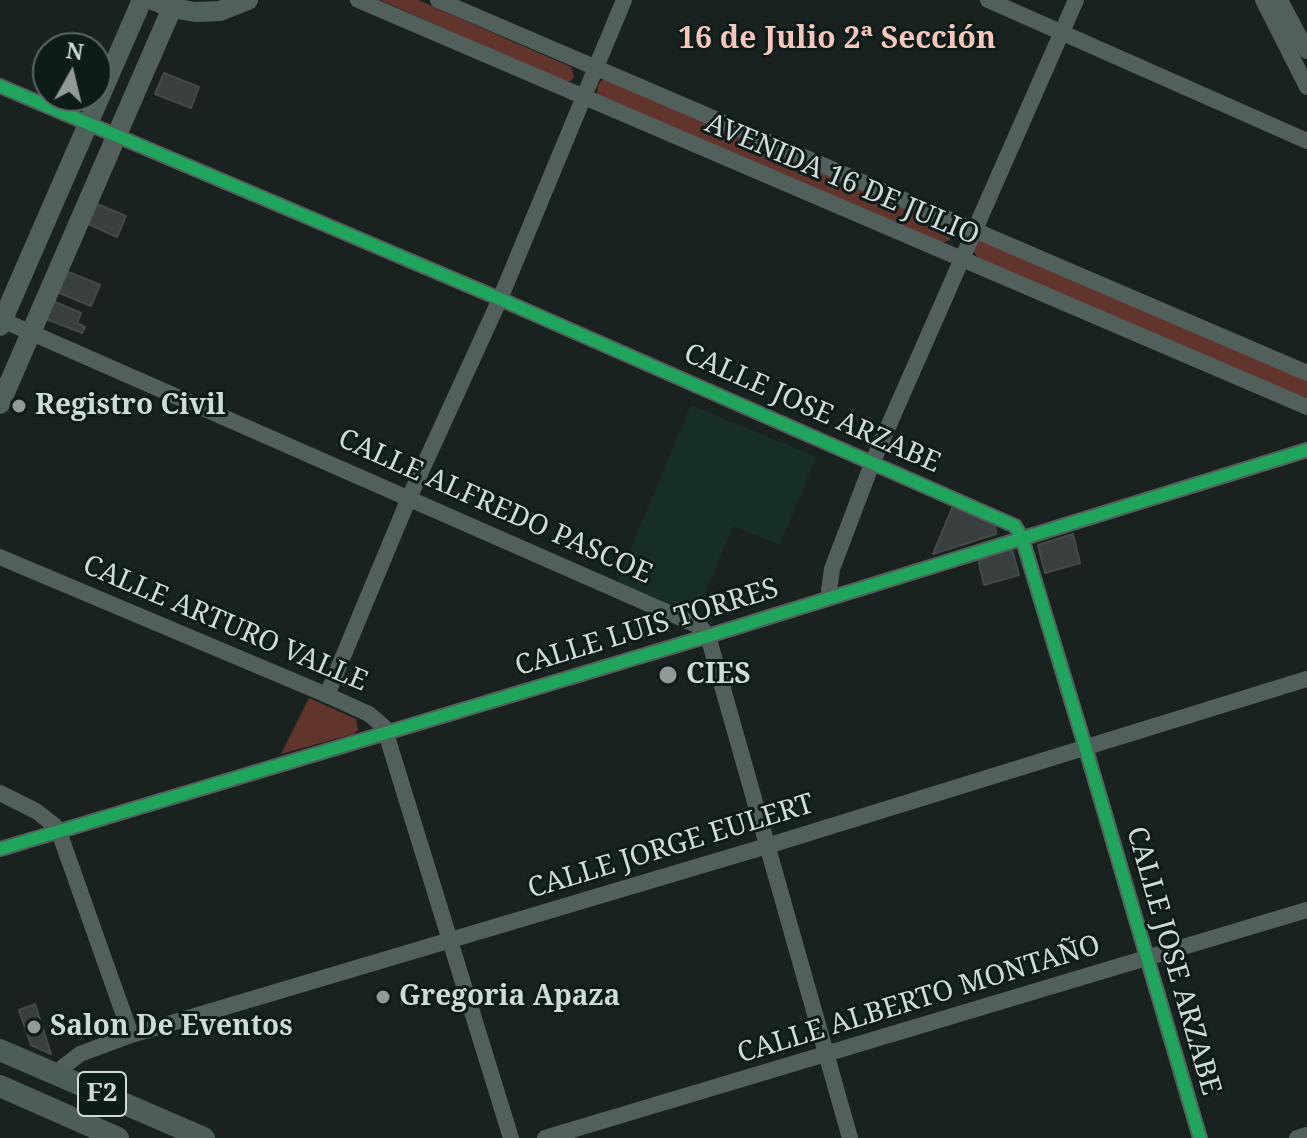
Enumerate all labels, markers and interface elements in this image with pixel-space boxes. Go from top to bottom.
district label: 16 de Julio 2ª Sección [678,21,996,57]
north arrow [32,32,112,112]
text: N [64,34,86,66]
street label: AVENIDA 16 DE JULIO [700,107,984,253]
street label: CALLE JOSE ARZABE [678,337,946,481]
place label: Registro Civil [35,389,226,423]
marker: Registro Civil [10,397,28,415]
street label: CALLE ALFREDO PASCOE [333,422,657,592]
street label: CALLE ARTURO VALLE [78,549,372,699]
street label: CALLE LUIS TORRES [511,572,783,684]
place label: CIES [686,658,750,692]
marker: CIES [657,664,679,686]
street label: CALLE JORGE EULERT [524,787,818,907]
street label: CALLE JOSE ARZABE [1119,823,1227,1099]
street label: CALLE ALBERTO MONTAÑO [733,929,1105,1071]
place label: Gregoria Apaza [399,980,620,1014]
marker: Gregoria Apaza [374,988,392,1006]
place label: Salon De Eventos [50,1010,293,1044]
marker: Salon De Eventos [25,1018,43,1036]
road number: F2 [78,1072,126,1116]

